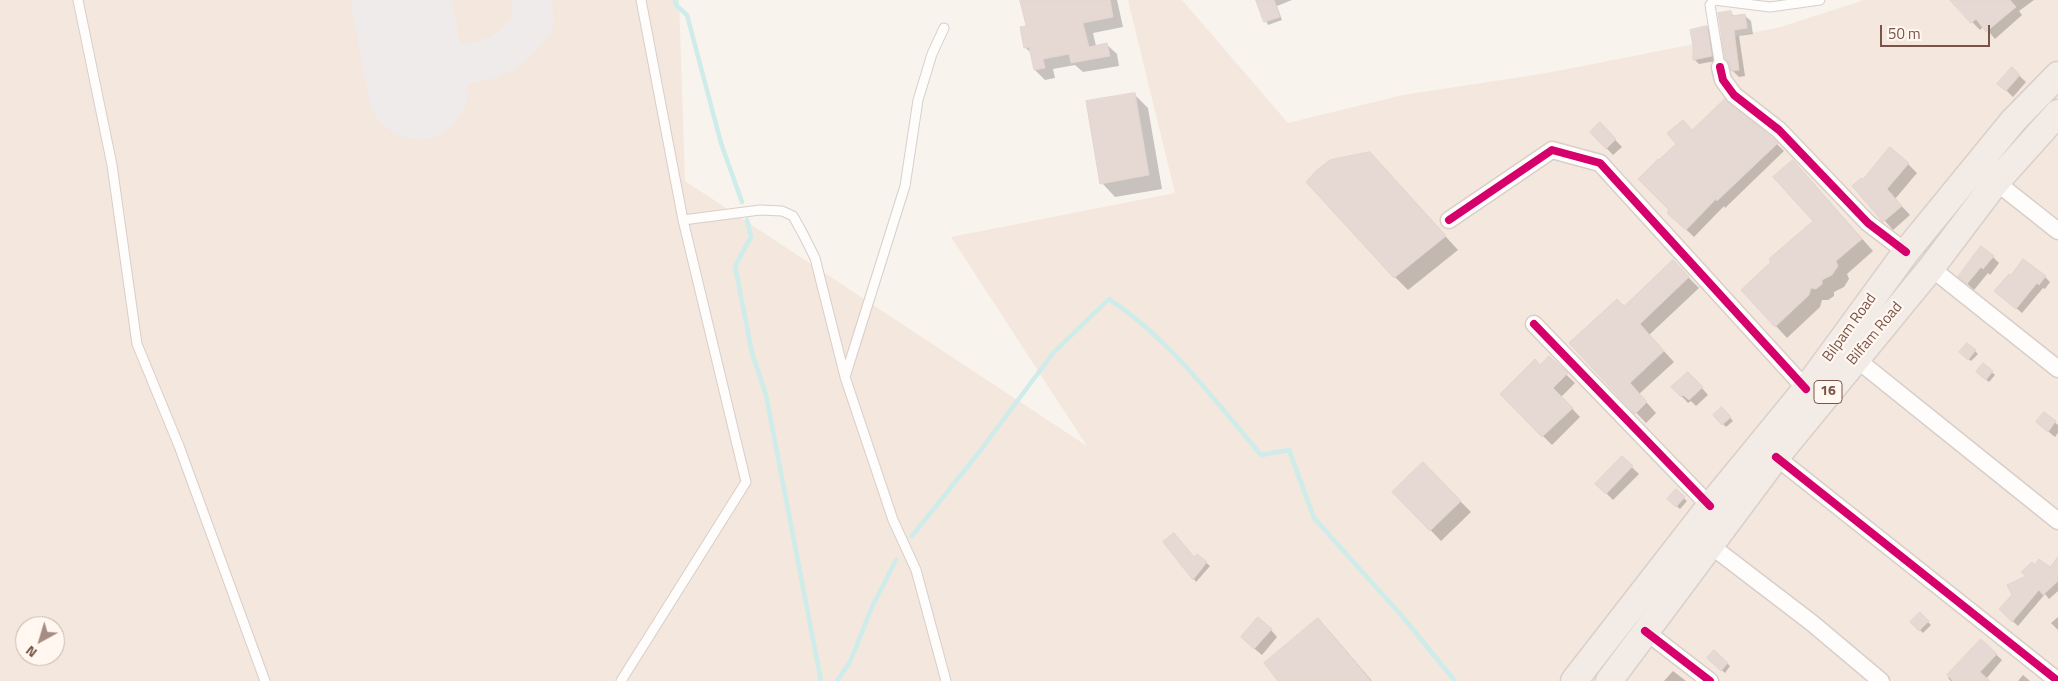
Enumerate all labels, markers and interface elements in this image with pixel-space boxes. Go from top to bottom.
scale bar [1883,15,1993,47]
text: 50 m [1888,22,1921,45]
street label: Bilpam Road [1819,290,1881,366]
street label: Bilfam Road [1843,299,1907,369]
road number: 16 [1814,381,1842,404]
north arrow [15,616,65,666]
text: N [21,641,41,663]

